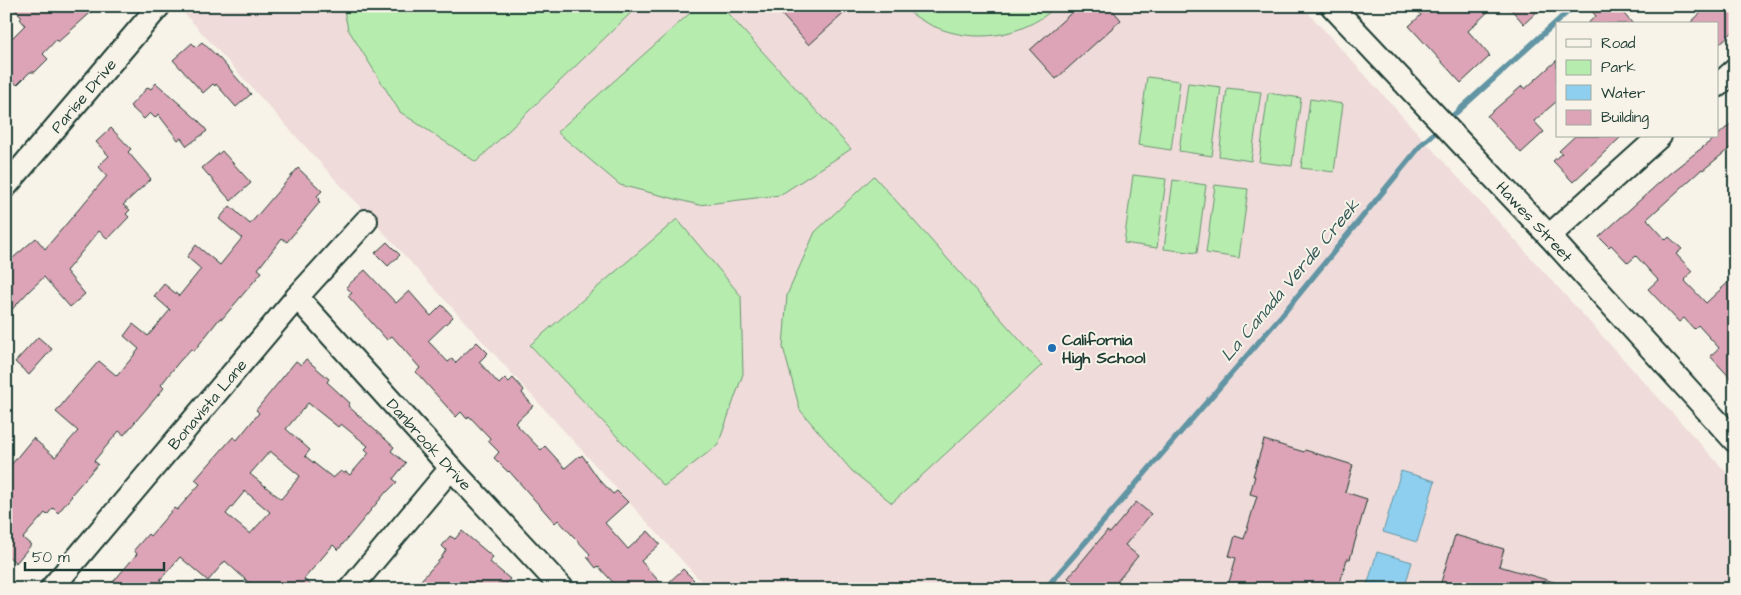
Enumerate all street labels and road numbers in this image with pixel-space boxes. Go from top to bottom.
street label: Parise Drive [46,54,122,138]
street label: Hawes Street [1491,177,1578,268]
street label: Bonavista Lane [163,354,252,455]
street label: Danbrook Drive [381,394,477,496]

